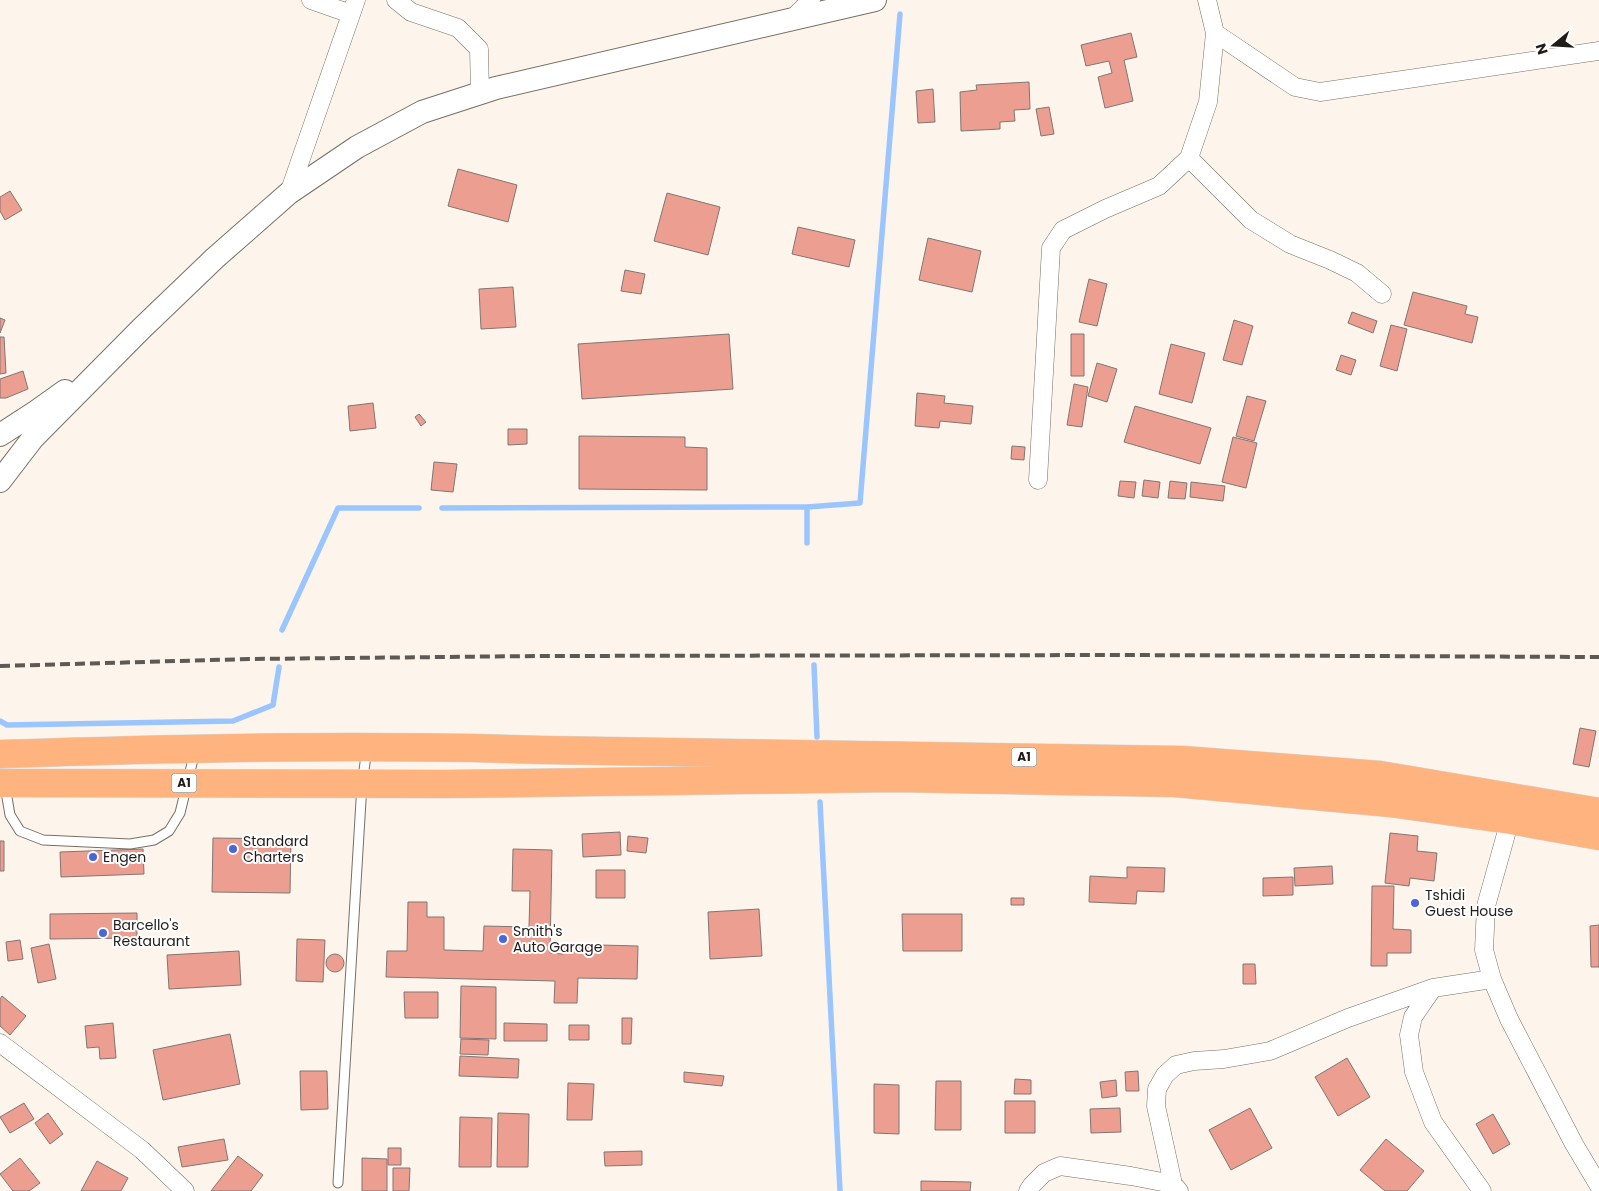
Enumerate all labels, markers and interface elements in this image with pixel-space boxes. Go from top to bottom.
north arrow [1529,20,1579,70]
text: N [1530,41,1553,57]
road number: A1 [1012,748,1036,766]
road number: A1 [172,774,196,792]
place label: Standard Charters [243,831,308,867]
marker: Standard Charters [227,843,239,855]
place label: Engen [103,847,146,867]
marker: Engen [87,851,99,863]
place label: Tshidi Guest House [1425,885,1514,921]
marker: Tshidi Guest House [1409,897,1421,909]
place label: Barcello's Restaurant [113,915,190,951]
place label: Smith's Auto Garage [513,921,603,957]
marker: Barcello's Restaurant [97,927,109,939]
marker: Smith's Auto Garage [497,933,509,945]

